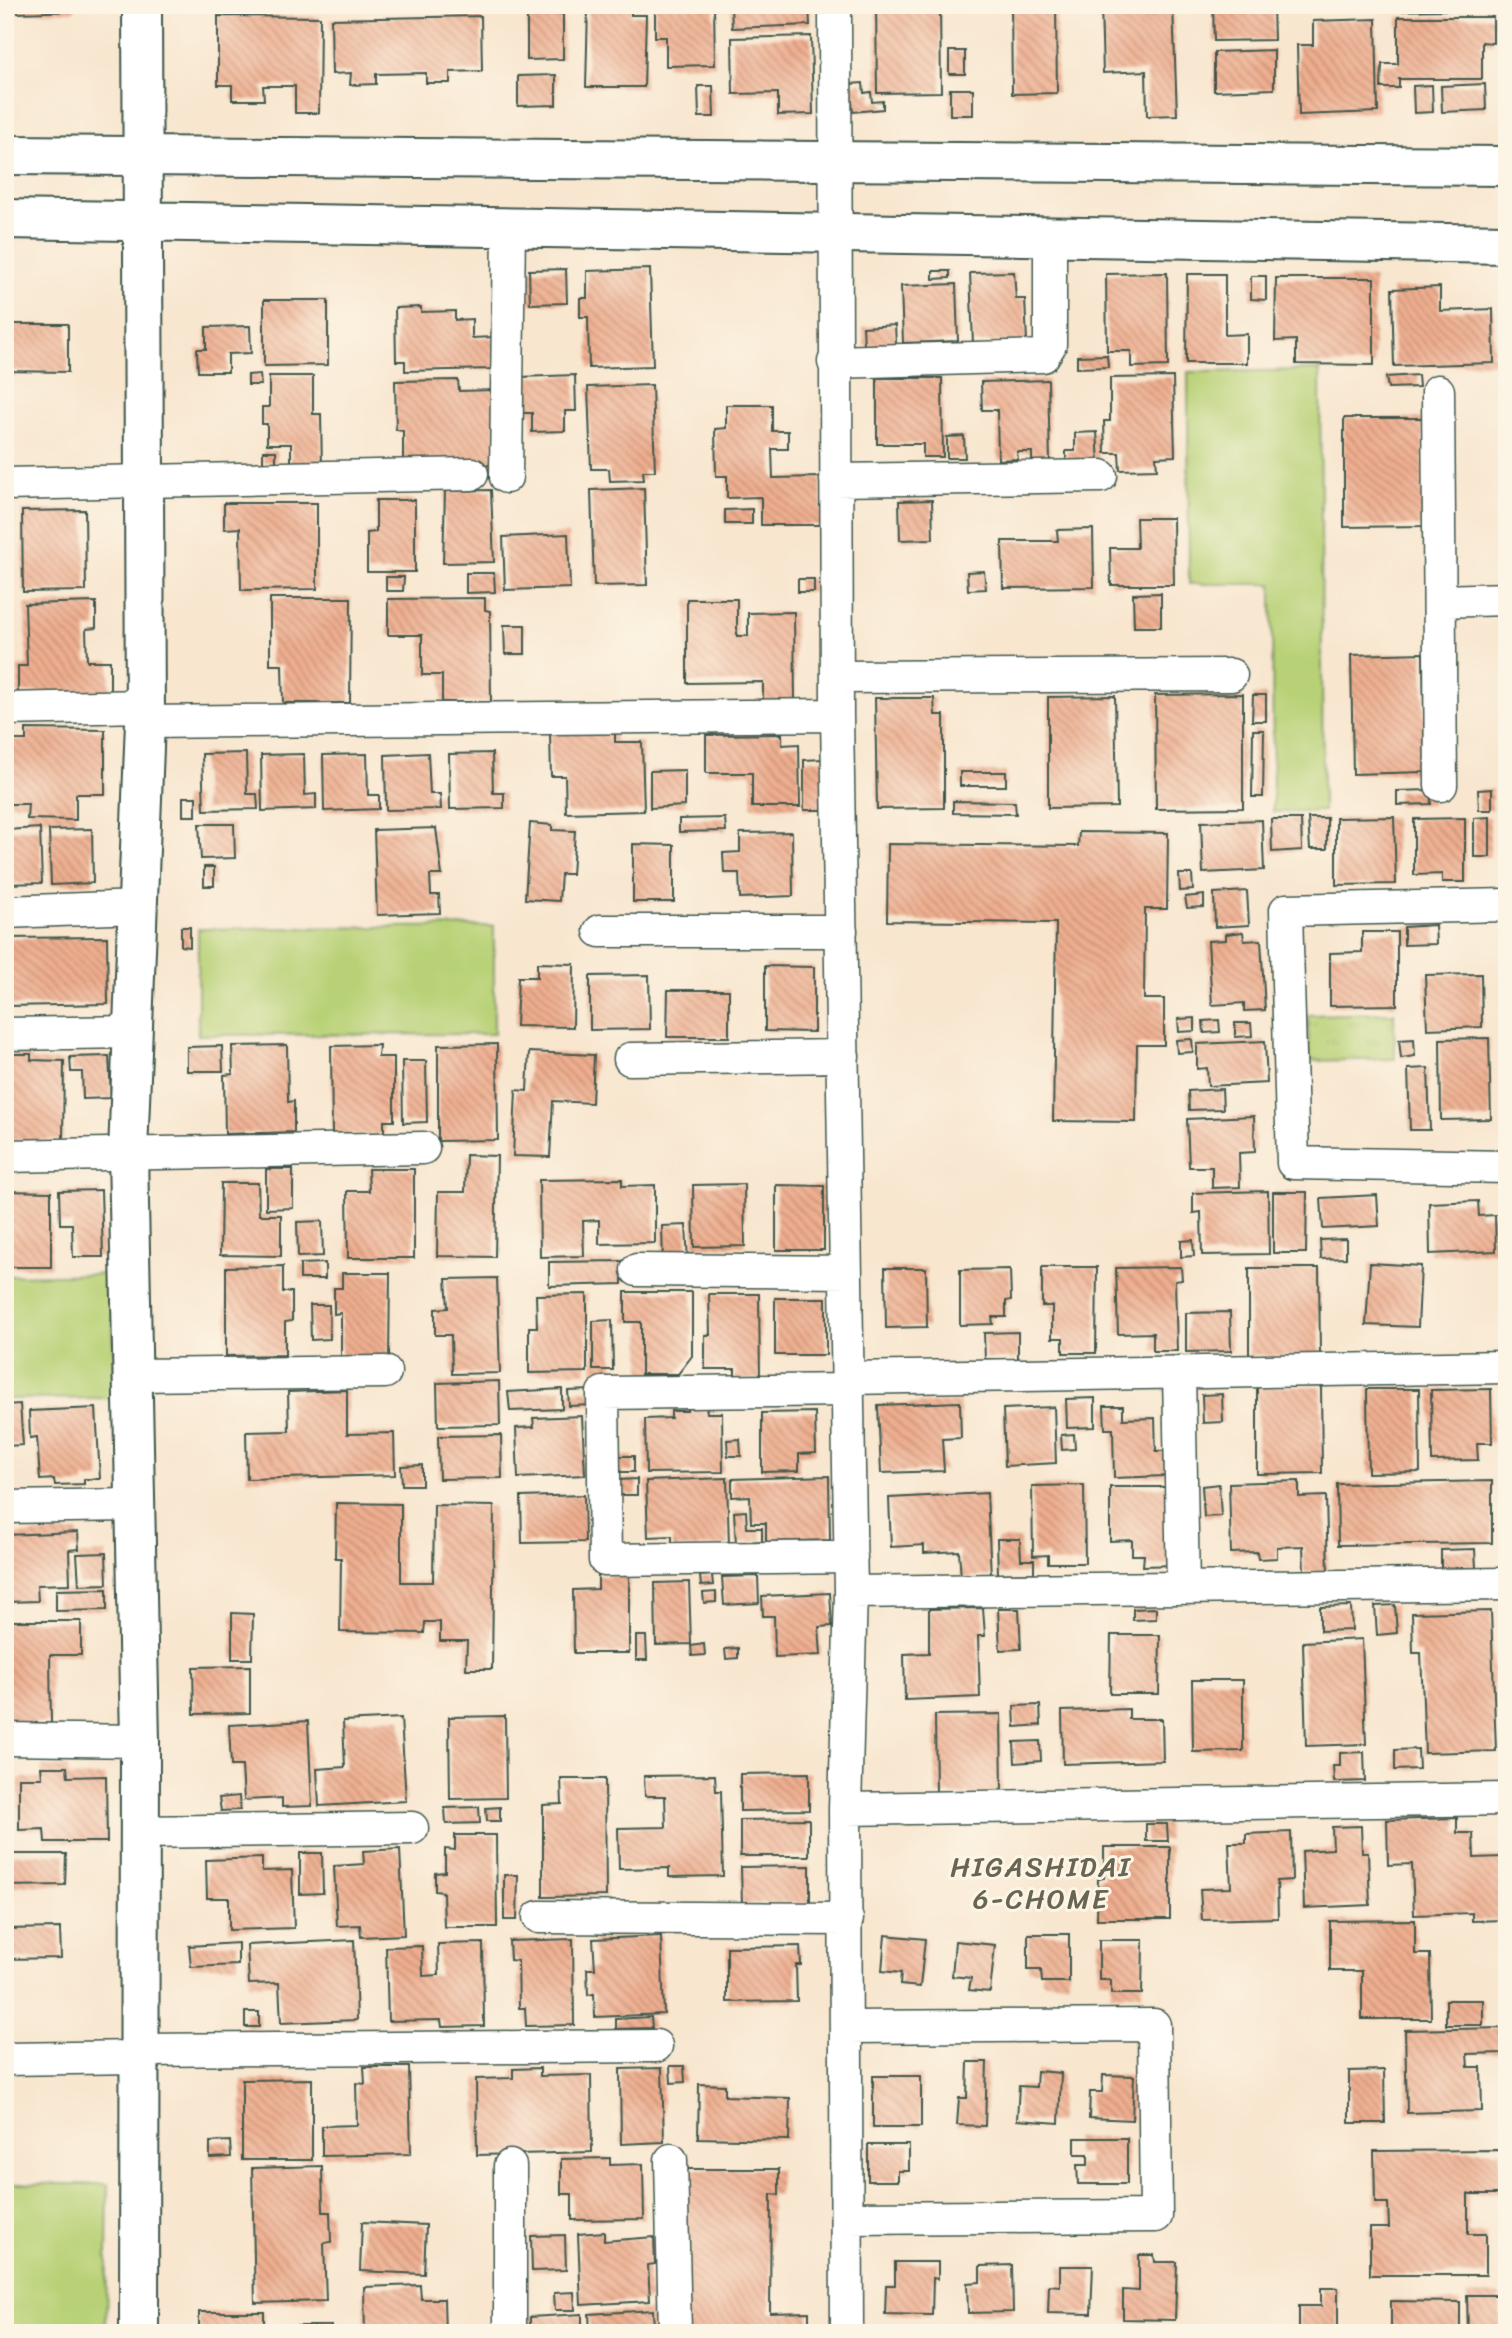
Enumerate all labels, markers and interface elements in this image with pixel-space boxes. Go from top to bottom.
district label: HIGASHIDAI 6-CHOME [950,1842,1132,1923]

